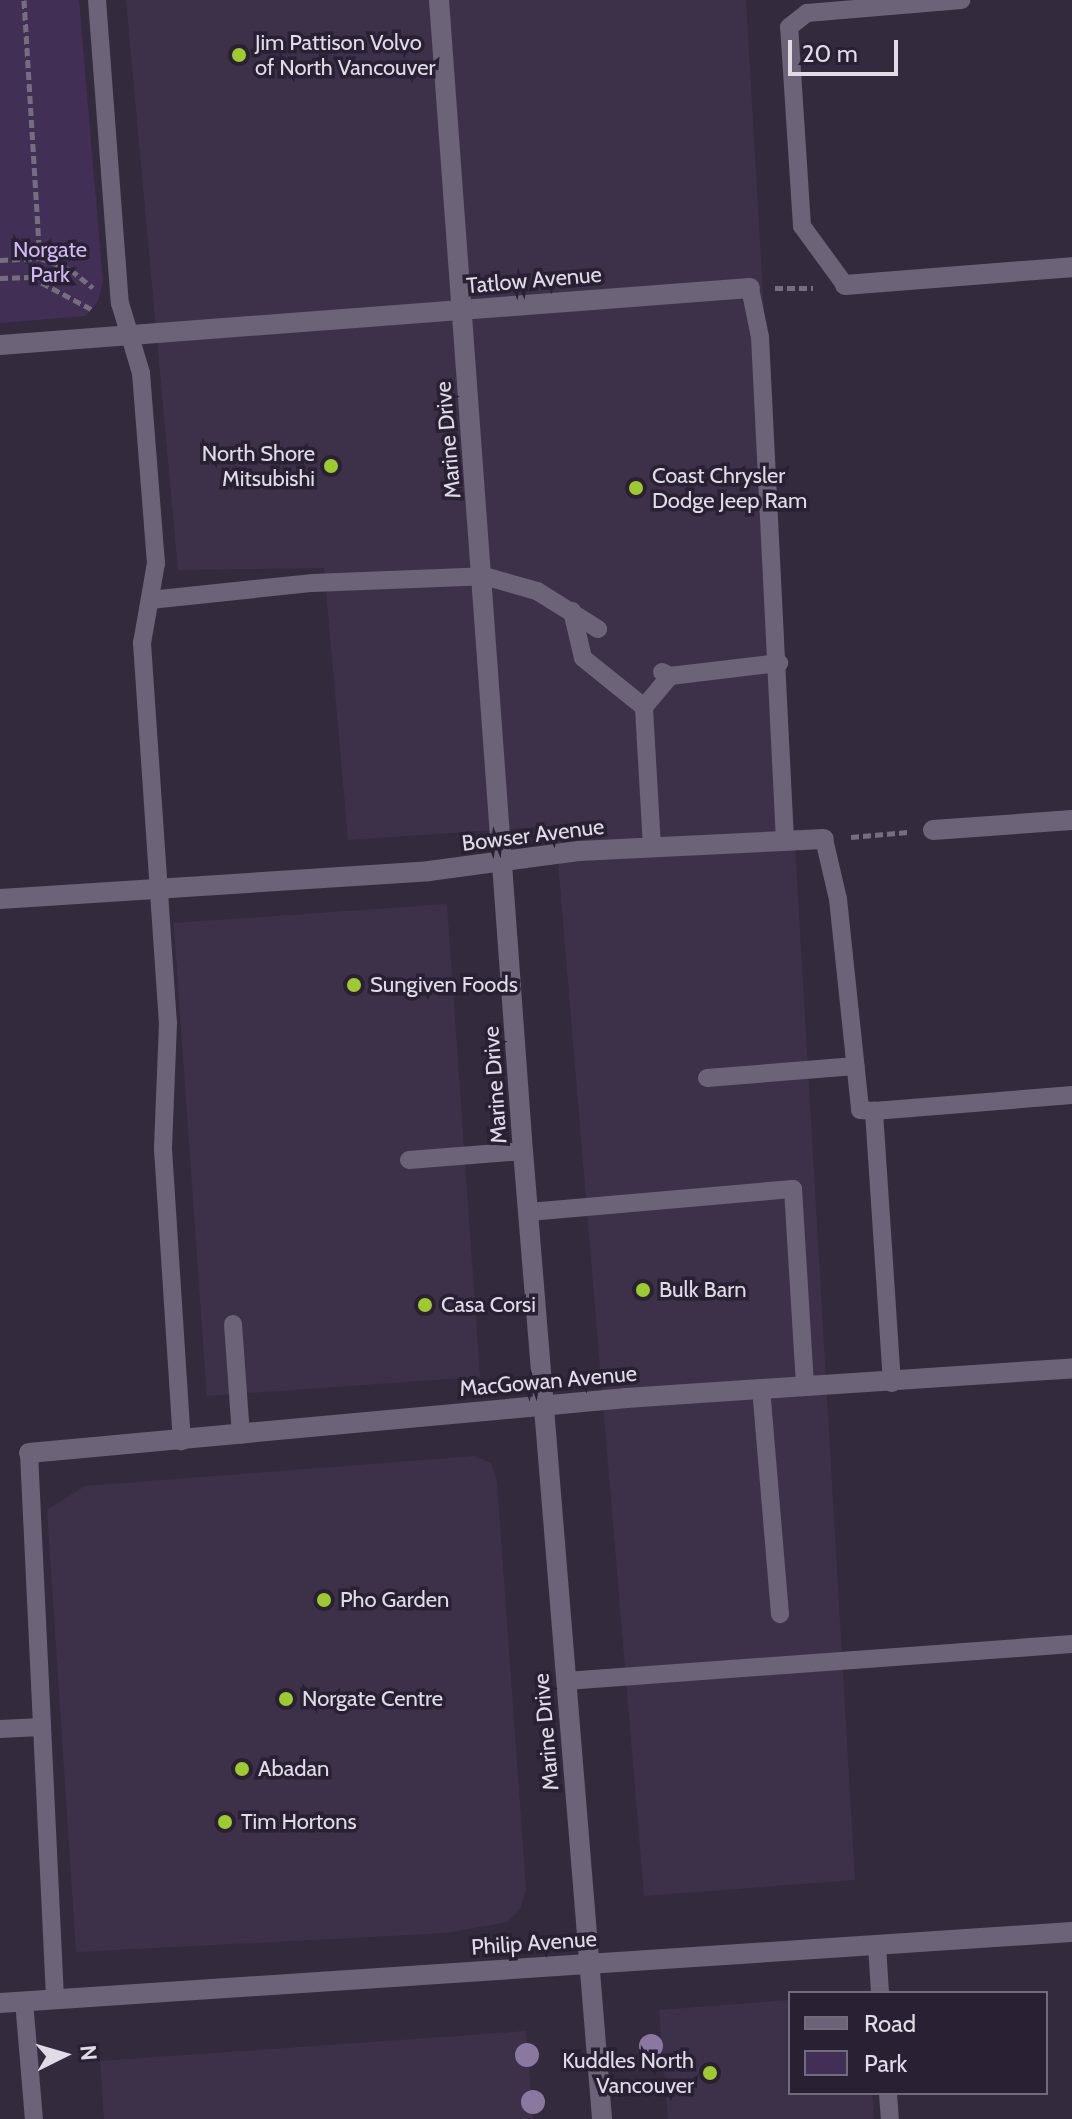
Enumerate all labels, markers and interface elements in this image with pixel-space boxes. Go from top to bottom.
scale bar [792,24,902,74]
place label: Jim Pattison Volvo of North Vancouver [255,29,435,80]
text: 20 m [802,39,858,68]
marker: Jim Pattison Volvo of North Vancouver [230,46,248,64]
park label: Norgate Park [13,236,87,288]
street label: Tatlow Avenue [465,261,603,299]
street label: Marine Drive [430,380,466,500]
place label: North Shore Mitsubishi [202,440,315,492]
marker: North Shore Mitsubishi [322,457,340,475]
place label: Coast Chrysler Dodge Jeep Ram [652,462,807,514]
marker: Coast Chrysler Dodge Jeep Ram [627,479,645,497]
street label: Bowser Avenue [460,813,606,857]
place label: Sungiven Foods [370,972,518,998]
marker: Sungiven Foods [345,976,363,994]
street label: Marine Drive [478,1025,512,1145]
place label: Bulk Barn [659,1277,746,1303]
marker: Bulk Barn [634,1281,652,1299]
place label: Casa Corsi [441,1292,536,1318]
marker: Casa Corsi [416,1296,434,1314]
street label: MacGowan Avenue [458,1360,638,1402]
place label: Pho Garden [340,1587,449,1613]
marker: Pho Garden [315,1591,333,1609]
street label: Marine Drive [528,1672,564,1792]
place label: Norgate Centre [302,1686,443,1712]
marker: Norgate Centre [277,1690,295,1708]
place label: Abadan [258,1756,329,1782]
marker: Abadan [233,1760,251,1778]
place label: Tim Hortons [241,1809,357,1835]
marker: Tim Hortons [216,1813,234,1831]
street label: Philip Avenue [470,1925,598,1961]
legend [788,1991,1048,2095]
text: Road [864,2009,916,2038]
north arrow [24,2015,104,2095]
text: N [74,2044,103,2062]
place label: Kuddles North Vancouver [562,2047,694,2098]
text: Park [864,2049,907,2078]
marker: Kuddles North Vancouver [701,2064,719,2082]

